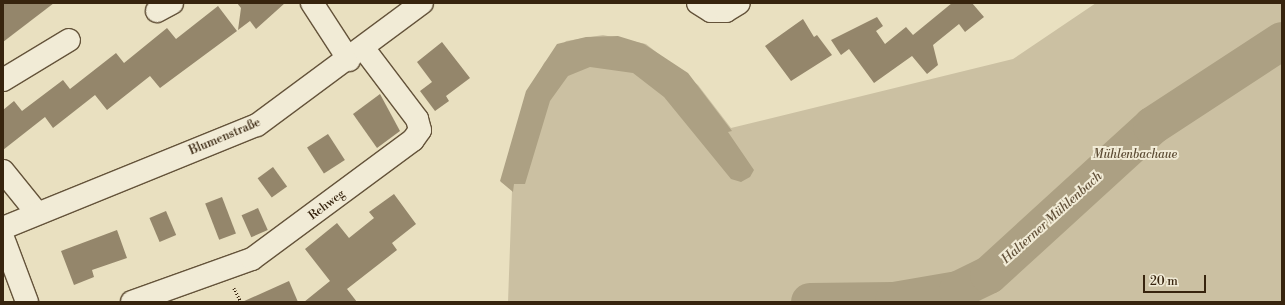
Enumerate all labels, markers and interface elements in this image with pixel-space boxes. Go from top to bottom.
street label: Blumenstraße [187,115,263,159]
park label: Mühlenbachaue [1093,148,1177,162]
water label: Halterner Mühlenbach [999,169,1105,267]
street label: Rehweg [306,187,348,223]
scale bar [1145,267,1208,293]
text: 20 m [1150,274,1178,289]

